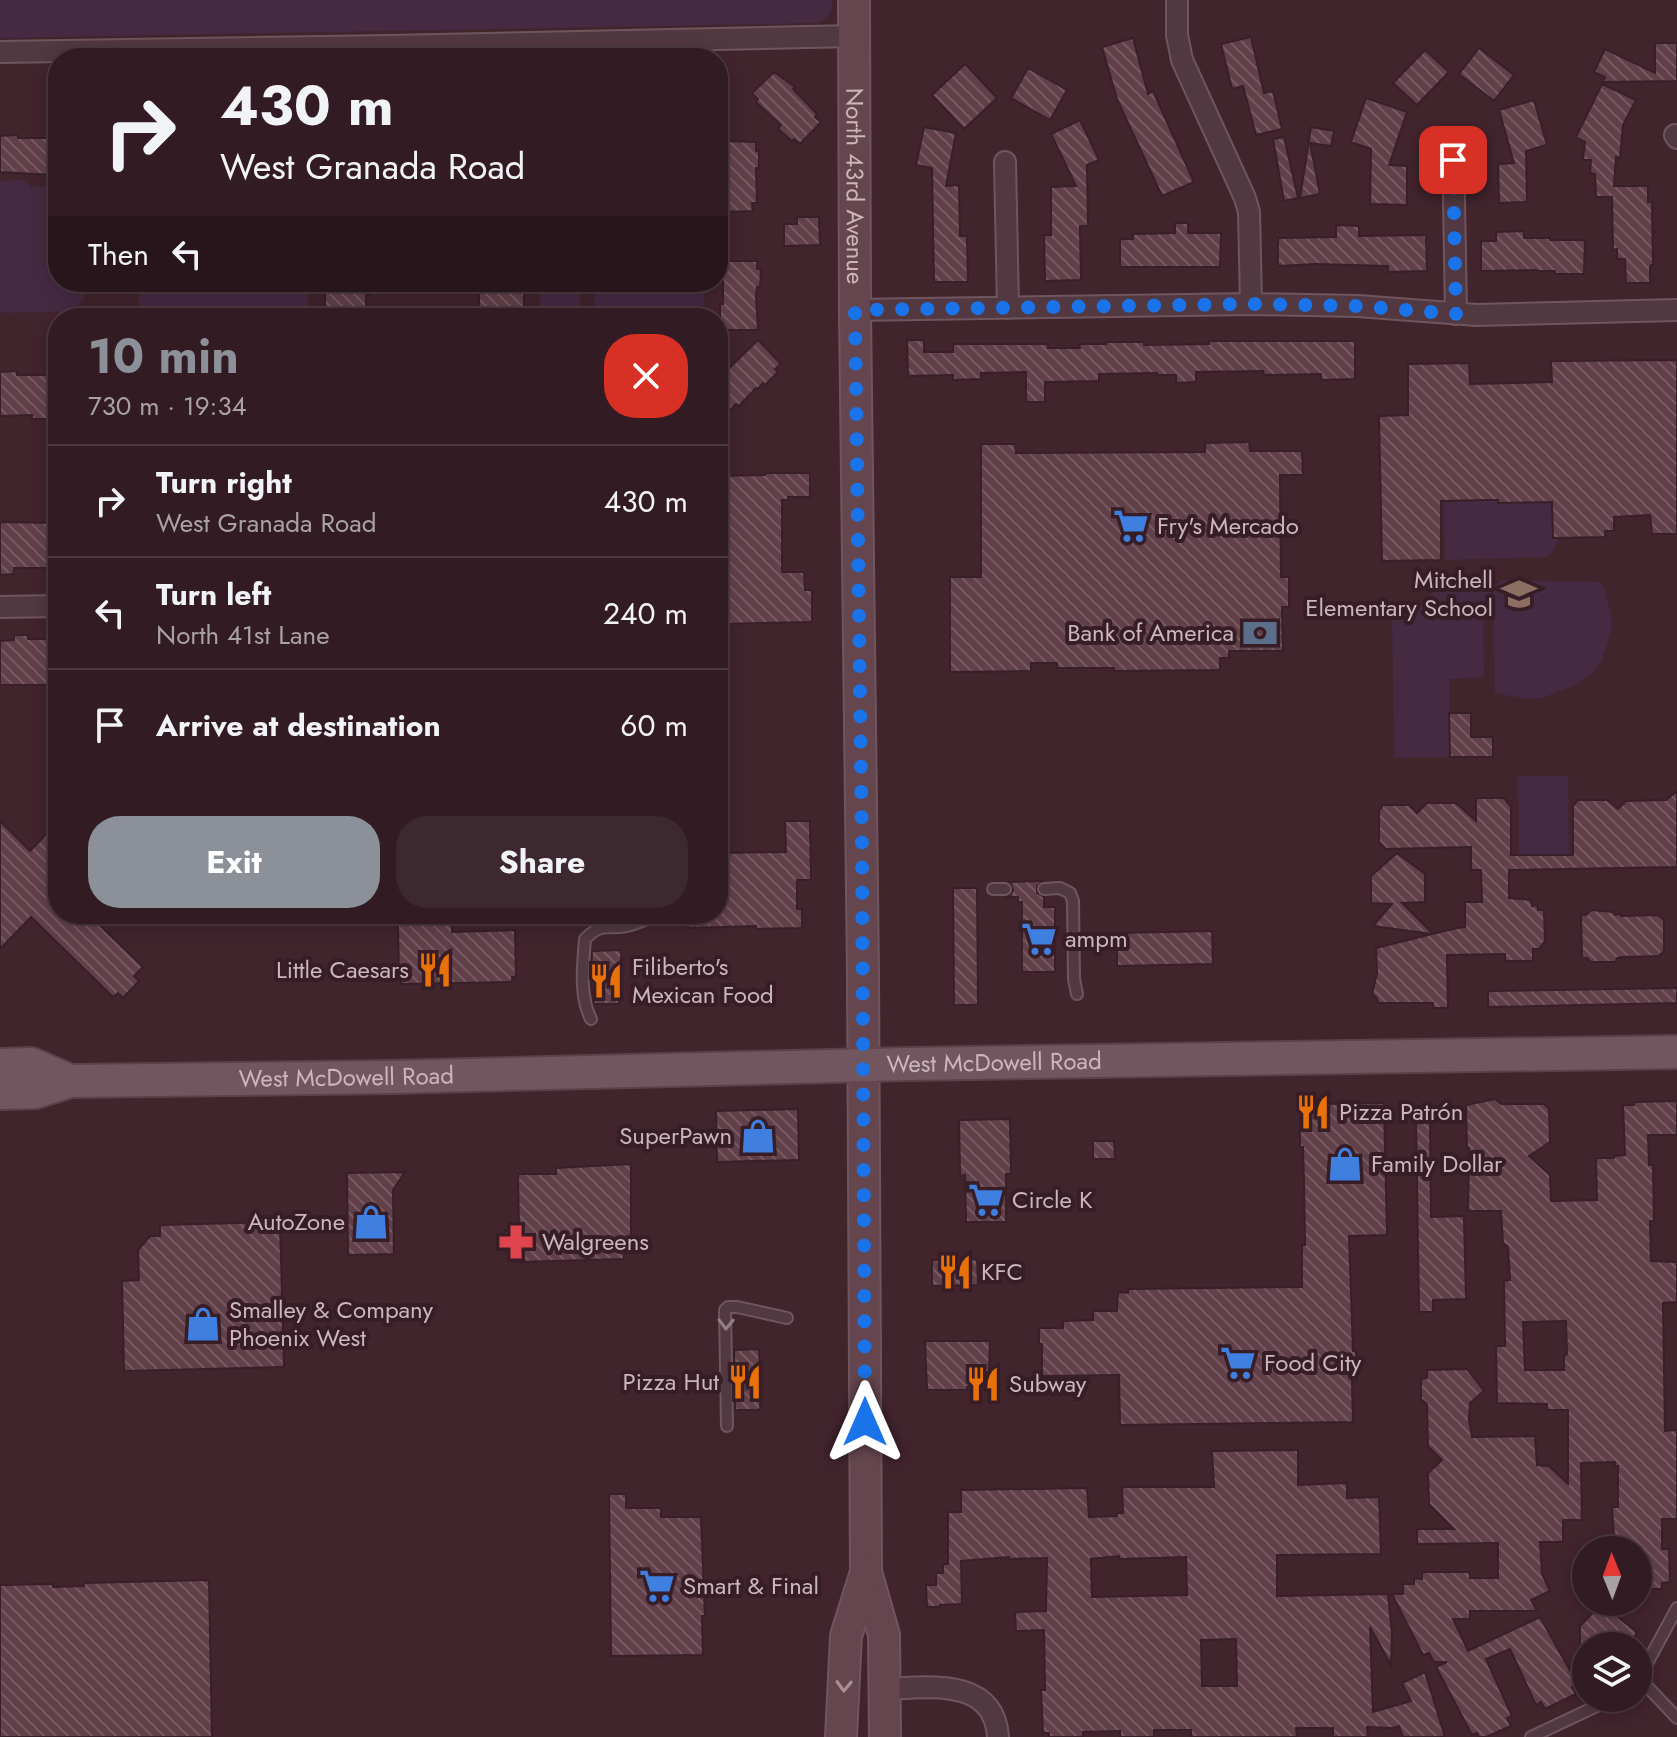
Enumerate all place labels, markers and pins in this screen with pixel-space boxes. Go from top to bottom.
pin [1419,126,1487,194]
supermarket icon: Fry's Mercado [1112,507,1150,545]
place label: Fry's Mercado [1157,508,1299,543]
place label: Mitchell Elementary School [1305,562,1493,625]
school or university icon: Mitchell Elementary School [1500,575,1538,613]
bank icon: Bank of America [1241,614,1279,652]
place label: Bank of America [1067,615,1234,650]
supermarket icon: ampm [1020,920,1058,958]
place label: ampm [1065,921,1128,956]
place label: Filiberto's Mexican Food [632,949,774,1012]
restaurant icon: Little Caesars [416,951,454,989]
place label: Little Caesars [276,952,409,987]
restaurant icon: Filiberto's Mexican Food [587,962,625,1000]
restaurant icon: Pizza Patrón [1294,1093,1332,1131]
place label: Pizza Patrón [1339,1094,1463,1129]
shop icon: SuperPawn [739,1117,777,1155]
place label: SuperPawn [619,1118,732,1153]
shop icon: Family Dollar [1326,1145,1364,1183]
place label: Family Dollar [1371,1146,1503,1181]
supermarket icon: Circle K [967,1181,1005,1219]
place label: Circle K [1012,1182,1093,1217]
shop icon: AutoZone [352,1203,390,1241]
place label: AutoZone [248,1204,345,1239]
pharmacy icon: Walgreens [497,1223,535,1261]
place label: Walgreens [542,1224,649,1259]
restaurant icon: KFC [936,1253,974,1291]
place label: KFC [981,1254,1023,1289]
place label: Smalley & Company Phoenix West [229,1292,434,1355]
shop icon: Smalley & Company Phoenix West [184,1305,222,1343]
supermarket icon: Food City [1219,1344,1257,1382]
place label: Food City [1264,1345,1362,1380]
restaurant icon: Pizza Hut [726,1363,764,1401]
place label: Pizza Hut [623,1364,719,1399]
restaurant icon: Subway [964,1365,1002,1403]
place label: Subway [1009,1366,1087,1401]
supermarket icon: Smart & Final [638,1567,676,1605]
place label: Smart & Final [683,1568,819,1603]

